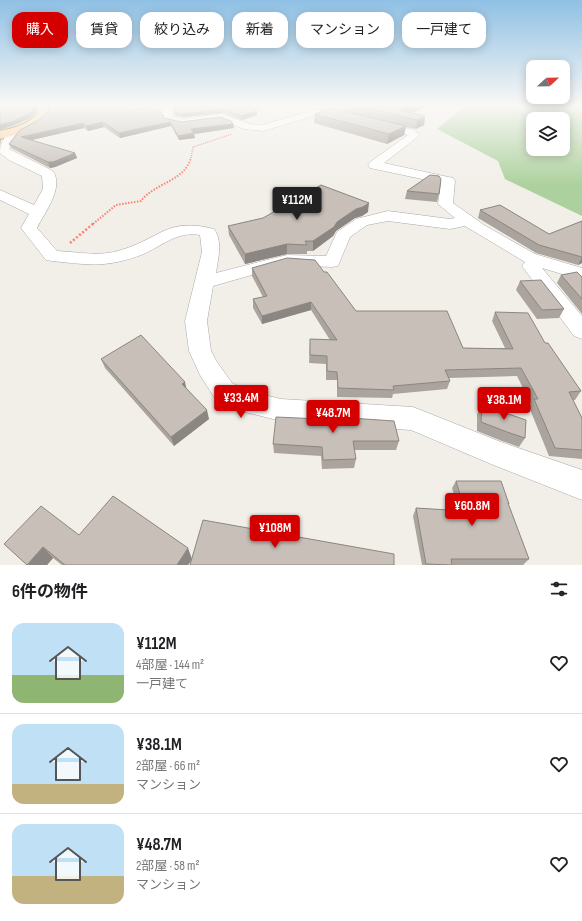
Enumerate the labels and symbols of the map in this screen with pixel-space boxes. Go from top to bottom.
north arrow [526,60,570,104]
pin: ¥112M [269,187,325,221]
pin: ¥33.4M [208,385,274,419]
pin: ¥38.1M [471,387,537,421]
pin: ¥48.7M [300,400,366,434]
pin: ¥60.8M [439,493,505,527]
pin: ¥108M [247,515,303,549]

